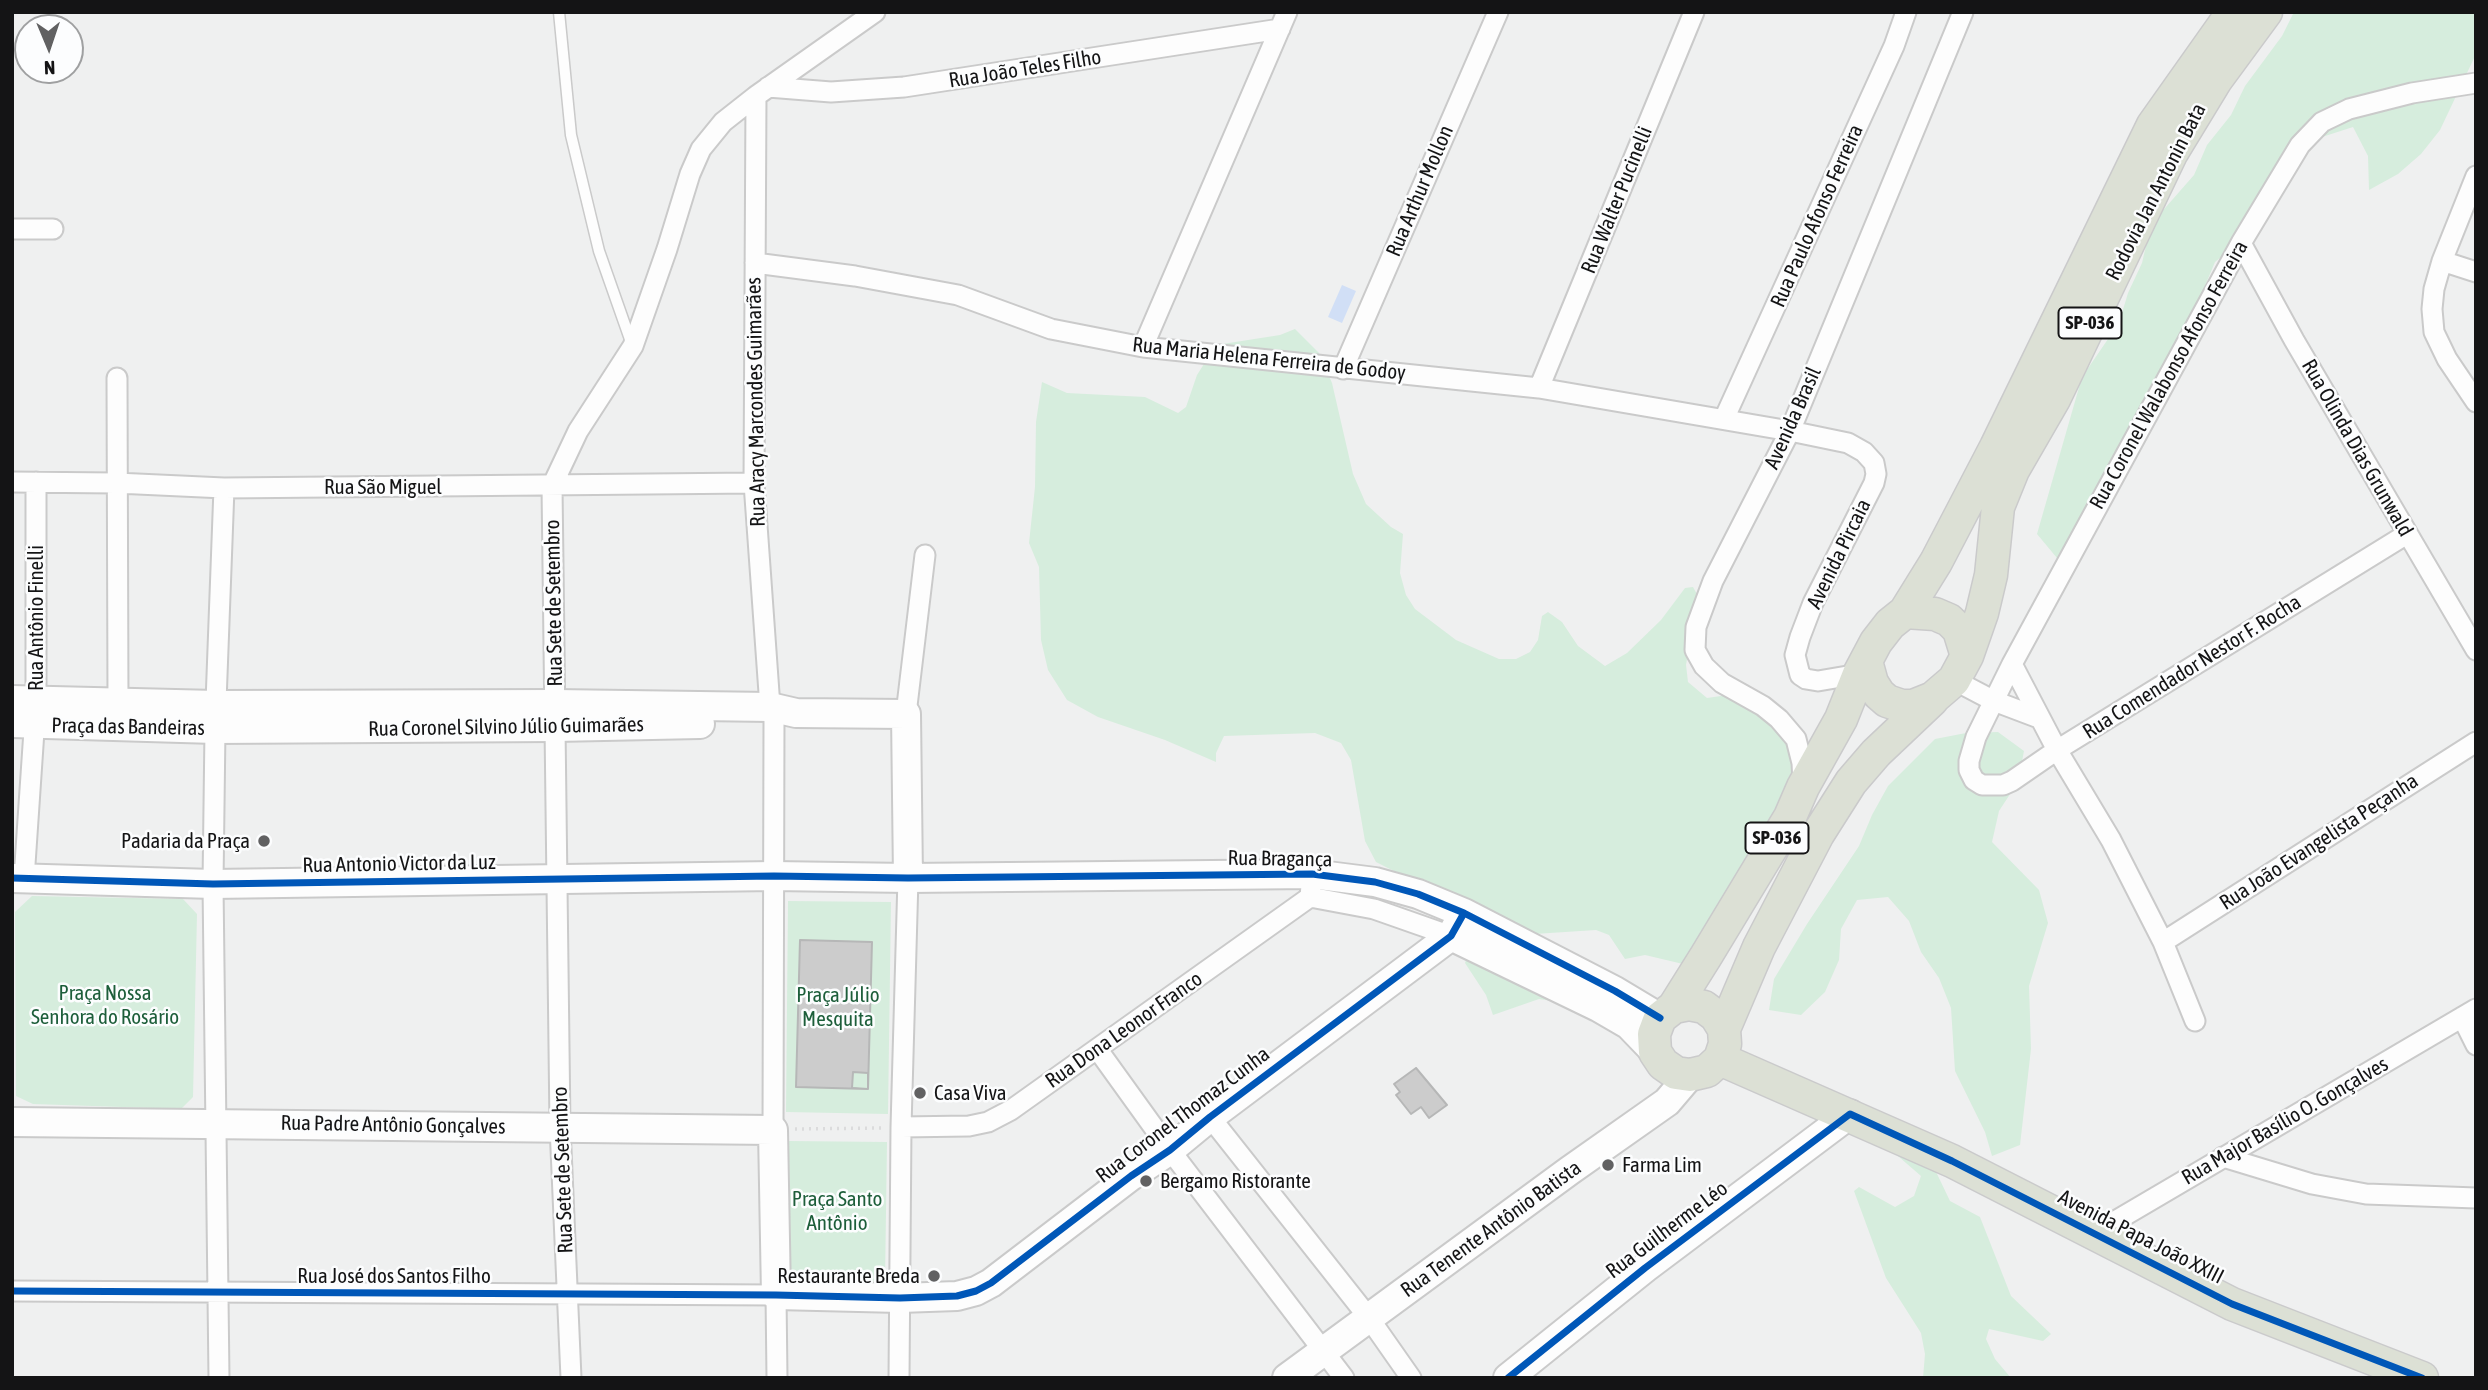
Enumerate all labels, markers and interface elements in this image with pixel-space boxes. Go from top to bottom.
north arrow [14,14,84,84]
street label: Rua João Teles Filho [947,45,1103,93]
text: N [44,57,56,79]
street label: Rodovia Jan Antonin Bata [2100,99,2212,285]
street label: Rua Paulo Afonso Ferreira [1765,121,1869,311]
street label: Rua Arthur Mollon [1381,122,1459,260]
street label: Rua Walter Pucinelli [1576,123,1658,277]
street label: Rua Coronel Walabonso Afonso Ferreira [2085,236,2253,514]
street label: Rua Aracy Marcondes Guimarães [741,277,771,527]
road number: SP-036 [2058,308,2122,338]
street label: Rua Maria Helena Ferreira de Godoy [1131,332,1407,386]
street label: Rua Olinda Dias Grunwald [2296,355,2418,541]
street label: Avenida Brasil [1759,363,1827,473]
street label: Rua São Miguel [324,474,442,500]
street label: Avenida Pircaia [1802,495,1876,613]
street label: Rua Sete de Setembro [540,519,568,687]
street label: Rua Antônio Finelli [23,545,49,691]
street label: Rua Comendador Nestor F. Rocha [2078,589,2306,745]
street label: Rua Coronel Silvino Júlio Guimarães [368,712,644,742]
street label: Praça das Bandeiras [51,713,205,741]
street label: Rua João Evangelista Peçanha [2215,768,2423,916]
road number: SP-036 [1746,822,1809,853]
place label: Padaria da Praça [121,828,250,854]
marker: Padaria da Praça [256,833,272,849]
street label: Rua Bragança [1227,845,1333,873]
street label: Rua Antonio Victor da Luz [302,850,496,878]
street label: Rua Dona Leonor Franco [1041,966,1207,1094]
park label: Praça Nossa Senhora do Rosário [31,980,179,1030]
park label: Praça Júlio Mesquita [796,982,880,1032]
street label: Rua Coronel Thomaz Cunha [1091,1042,1275,1188]
street label: Rua Major Basílio O. Gonçalves [2177,1052,2393,1190]
place label: Casa Viva [934,1080,1007,1106]
marker: Casa Viva [912,1085,928,1101]
street label: Rua Sete de Setembro [547,1086,579,1254]
street label: Rua Padre Antônio Gonçalves [280,1110,506,1140]
place label: Farma Lim [1622,1152,1702,1178]
street label: Rua Tenente Antônio Batista [1396,1155,1586,1303]
marker: Farma Lim [1600,1157,1616,1173]
place label: Bergamo Ristorante [1160,1168,1311,1194]
marker: Bergamo Ristorante [1138,1173,1154,1189]
street label: Rua Guilherme Léo [1601,1176,1733,1284]
street label: Avenida Papa João XXIII [2054,1184,2228,1290]
park label: Praça Santo Antônio [792,1186,882,1236]
street label: Rua José dos Santos Filho [297,1263,491,1289]
place label: Restaurante Breda [777,1263,920,1289]
marker: Restaurante Breda [926,1268,942,1284]

